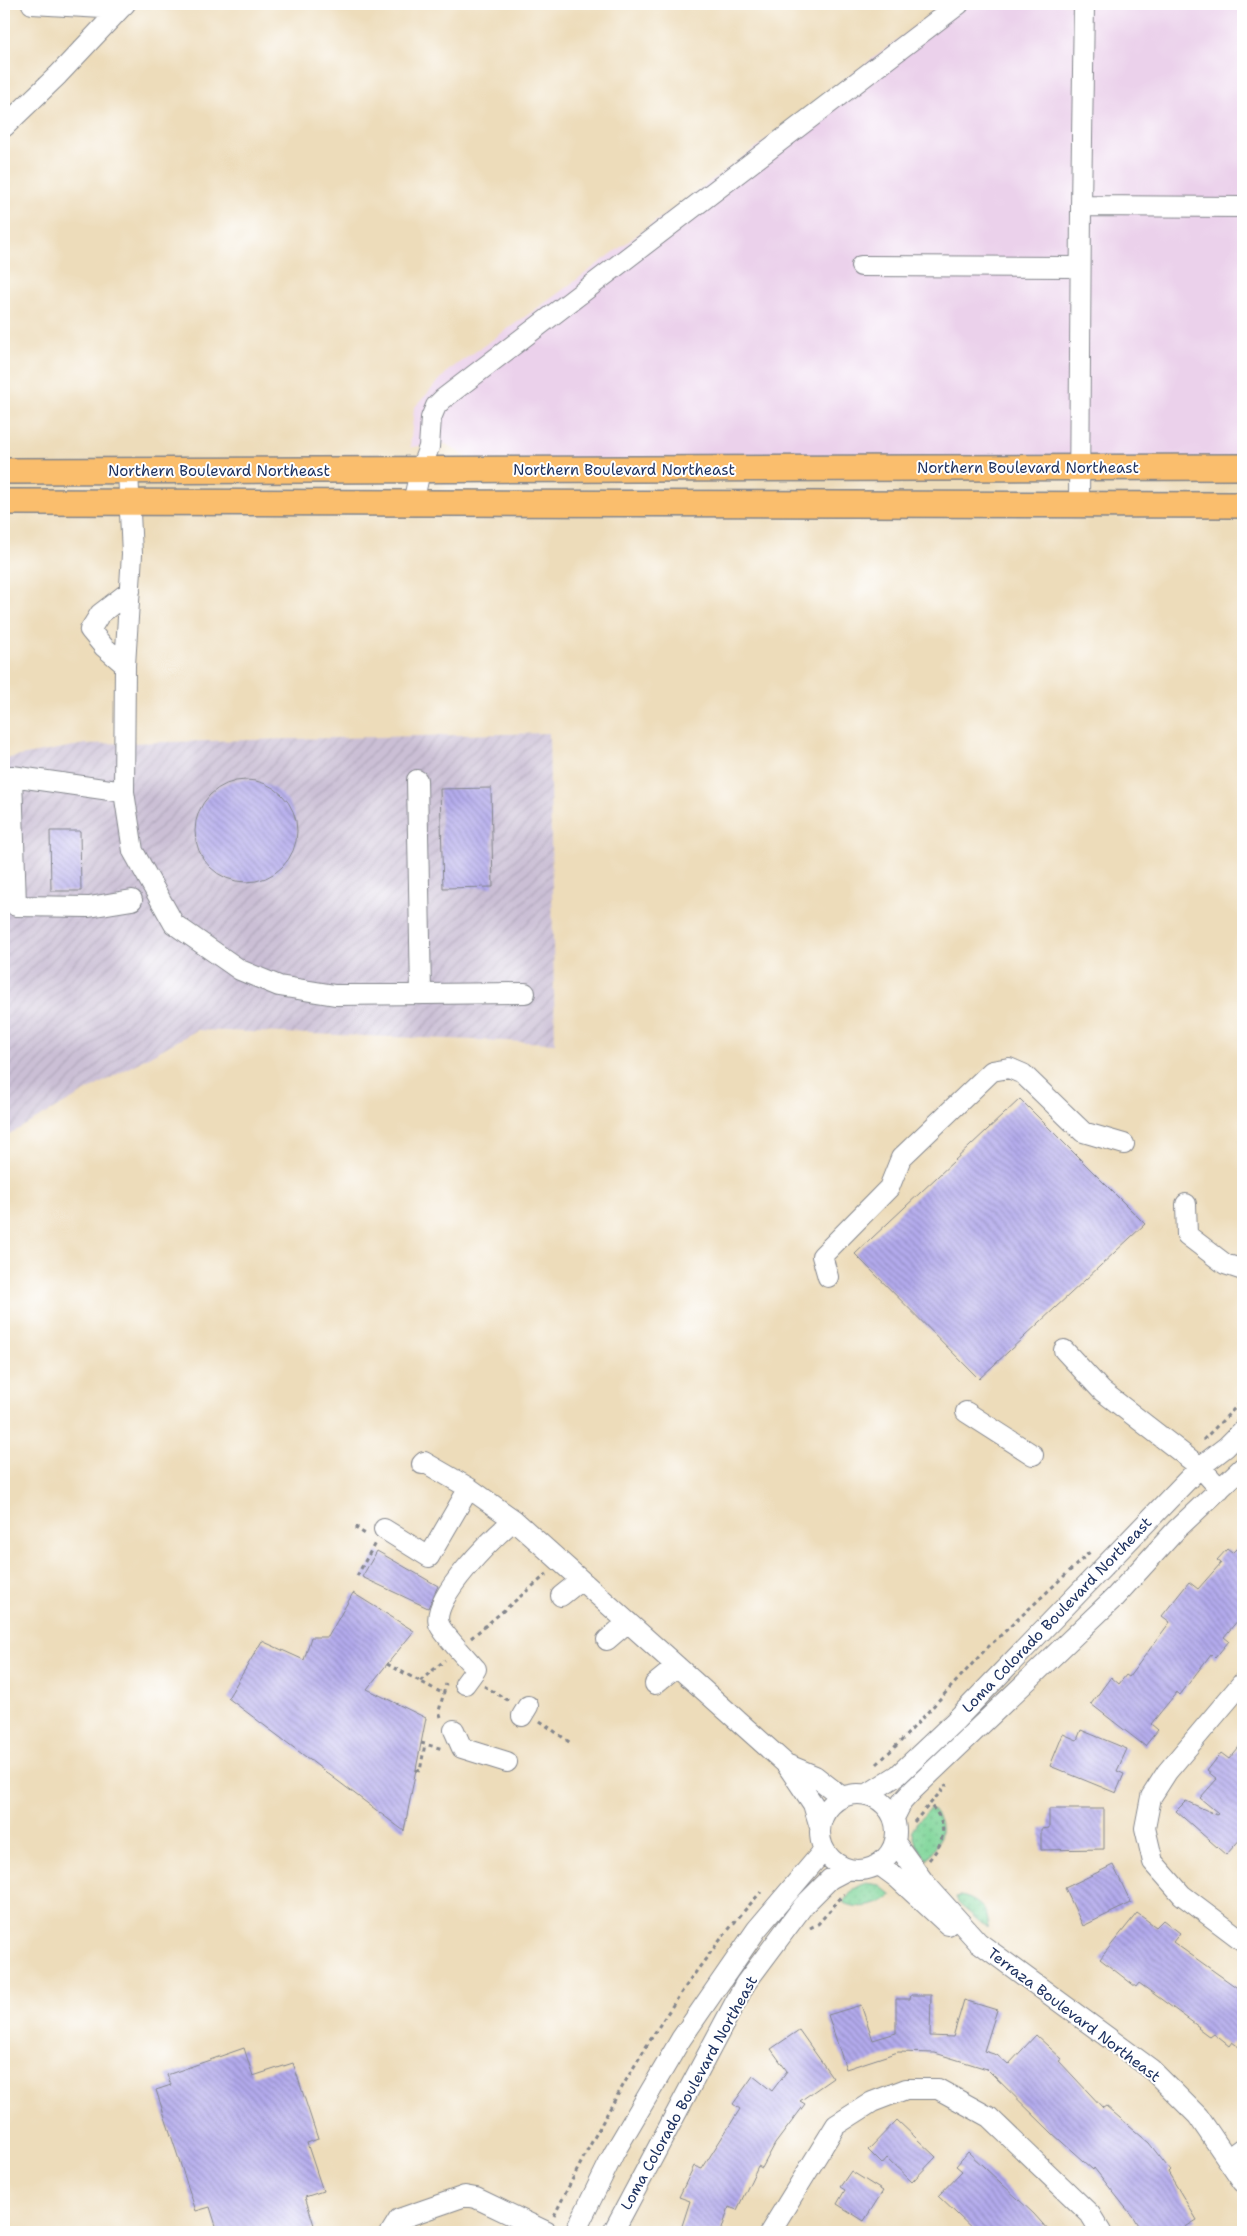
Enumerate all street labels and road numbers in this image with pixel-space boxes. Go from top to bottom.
street label: Northern Boulevard Northeast [917,458,1139,478]
street label: Northern Boulevard Northeast [513,460,735,480]
street label: Northern Boulevard Northeast [108,461,330,481]
street label: Loma Colorado Boulevard Northeast [958,1513,1156,1717]
street label: Terraza Boulevard Northeast [984,1943,1164,2087]
street label: Loma Colorado Boulevard Northeast [616,1972,762,2214]

